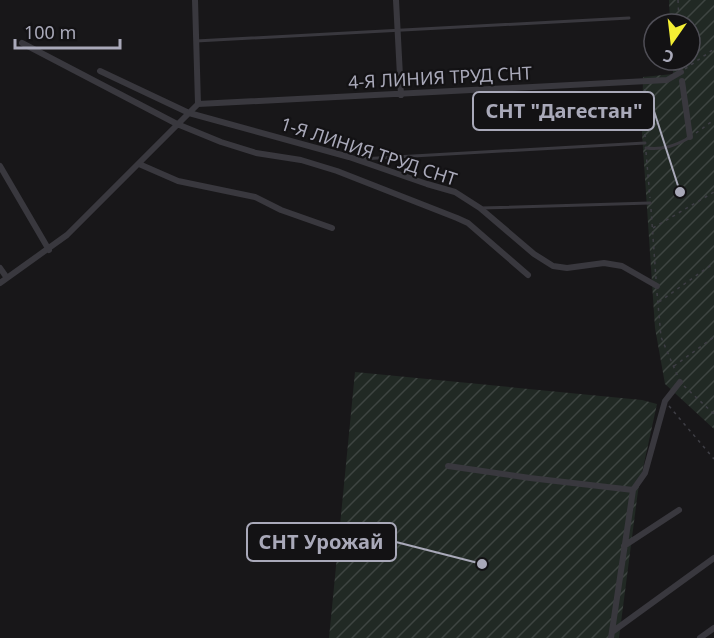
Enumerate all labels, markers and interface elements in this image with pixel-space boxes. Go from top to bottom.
scale bar [15,12,120,50]
north arrow [642,12,702,72]
text: 100 m [24,20,76,44]
text: С [661,45,676,68]
street label: 4-Я ЛИНИЯ ТРУД СНТ [347,60,533,94]
callout: СНТ "Дагестан" [473,92,654,130]
text: СНТ "Дагестан" [485,97,643,124]
street label: 1-Я ЛИНИЯ ТРУД СНТ [278,111,460,191]
callout: СНТ Урожай [247,523,396,561]
text: СНТ Урожай [259,528,383,555]

